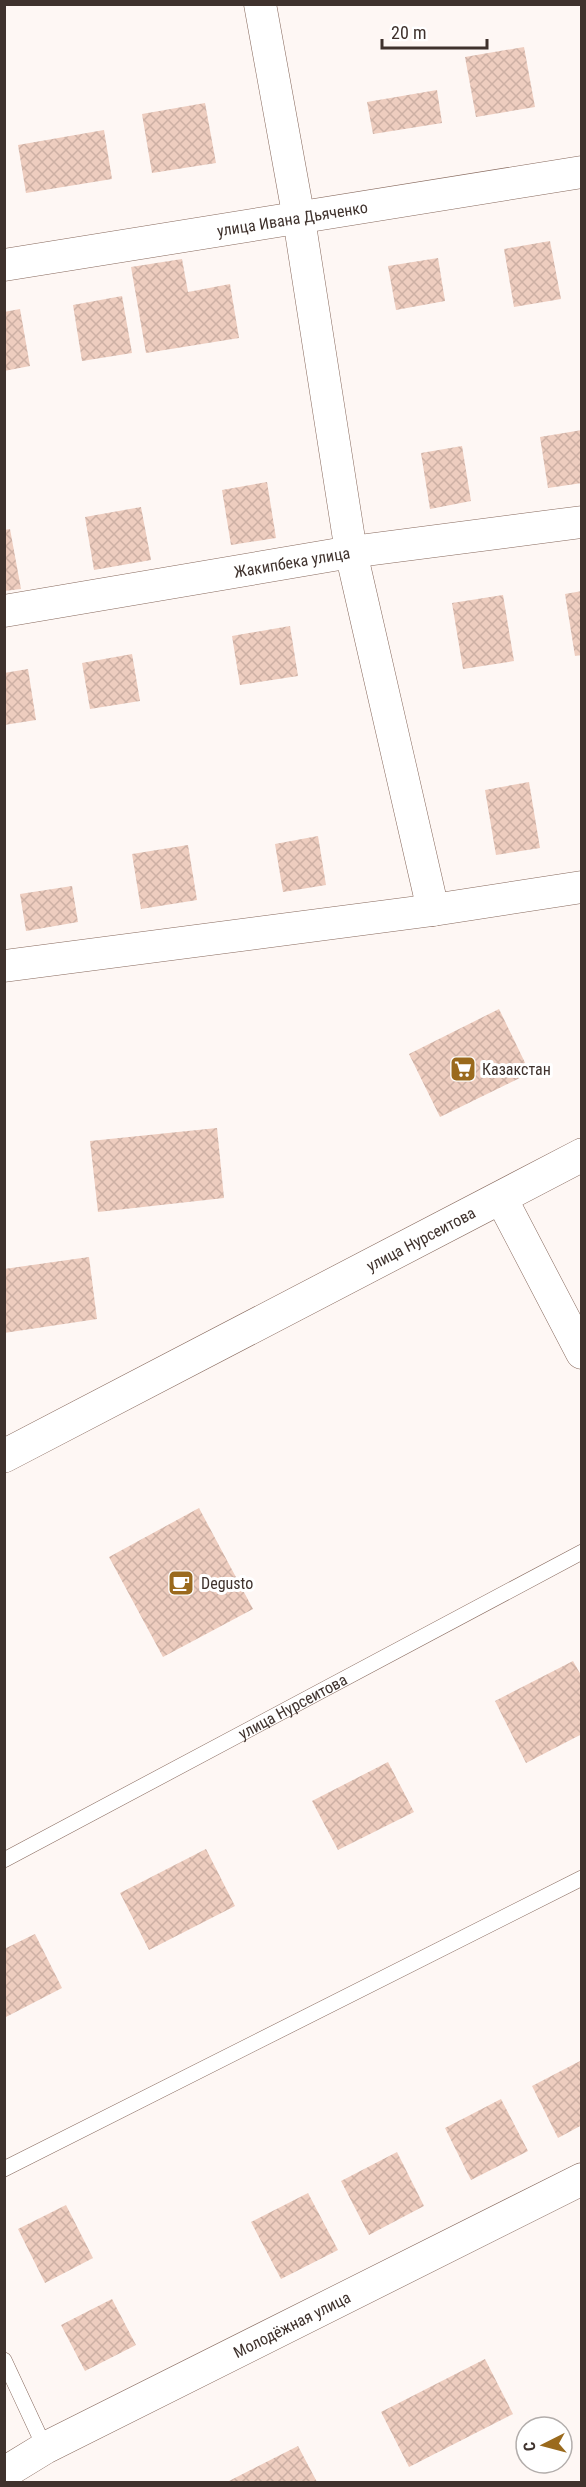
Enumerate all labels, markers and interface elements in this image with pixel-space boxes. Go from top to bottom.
scale bar [382,12,487,50]
text: 20 m [391,22,426,43]
street label: улица Ивана Дьяченко [216,197,369,240]
street label: Жакипбека улица [232,543,351,581]
supermarket icon: Казакстан [448,1054,478,1084]
place label: Казакстан [482,1060,551,1079]
street label: улица Нурсеитова [363,1203,479,1275]
cafe icon: Degusto [166,1568,196,1598]
place label: Degusto [201,1574,253,1593]
street label: улица Нурсеитова [235,1670,350,1743]
street label: Молодёжная улица [230,2287,353,2362]
north arrow [514,2415,574,2475]
text: С [520,2441,540,2452]

